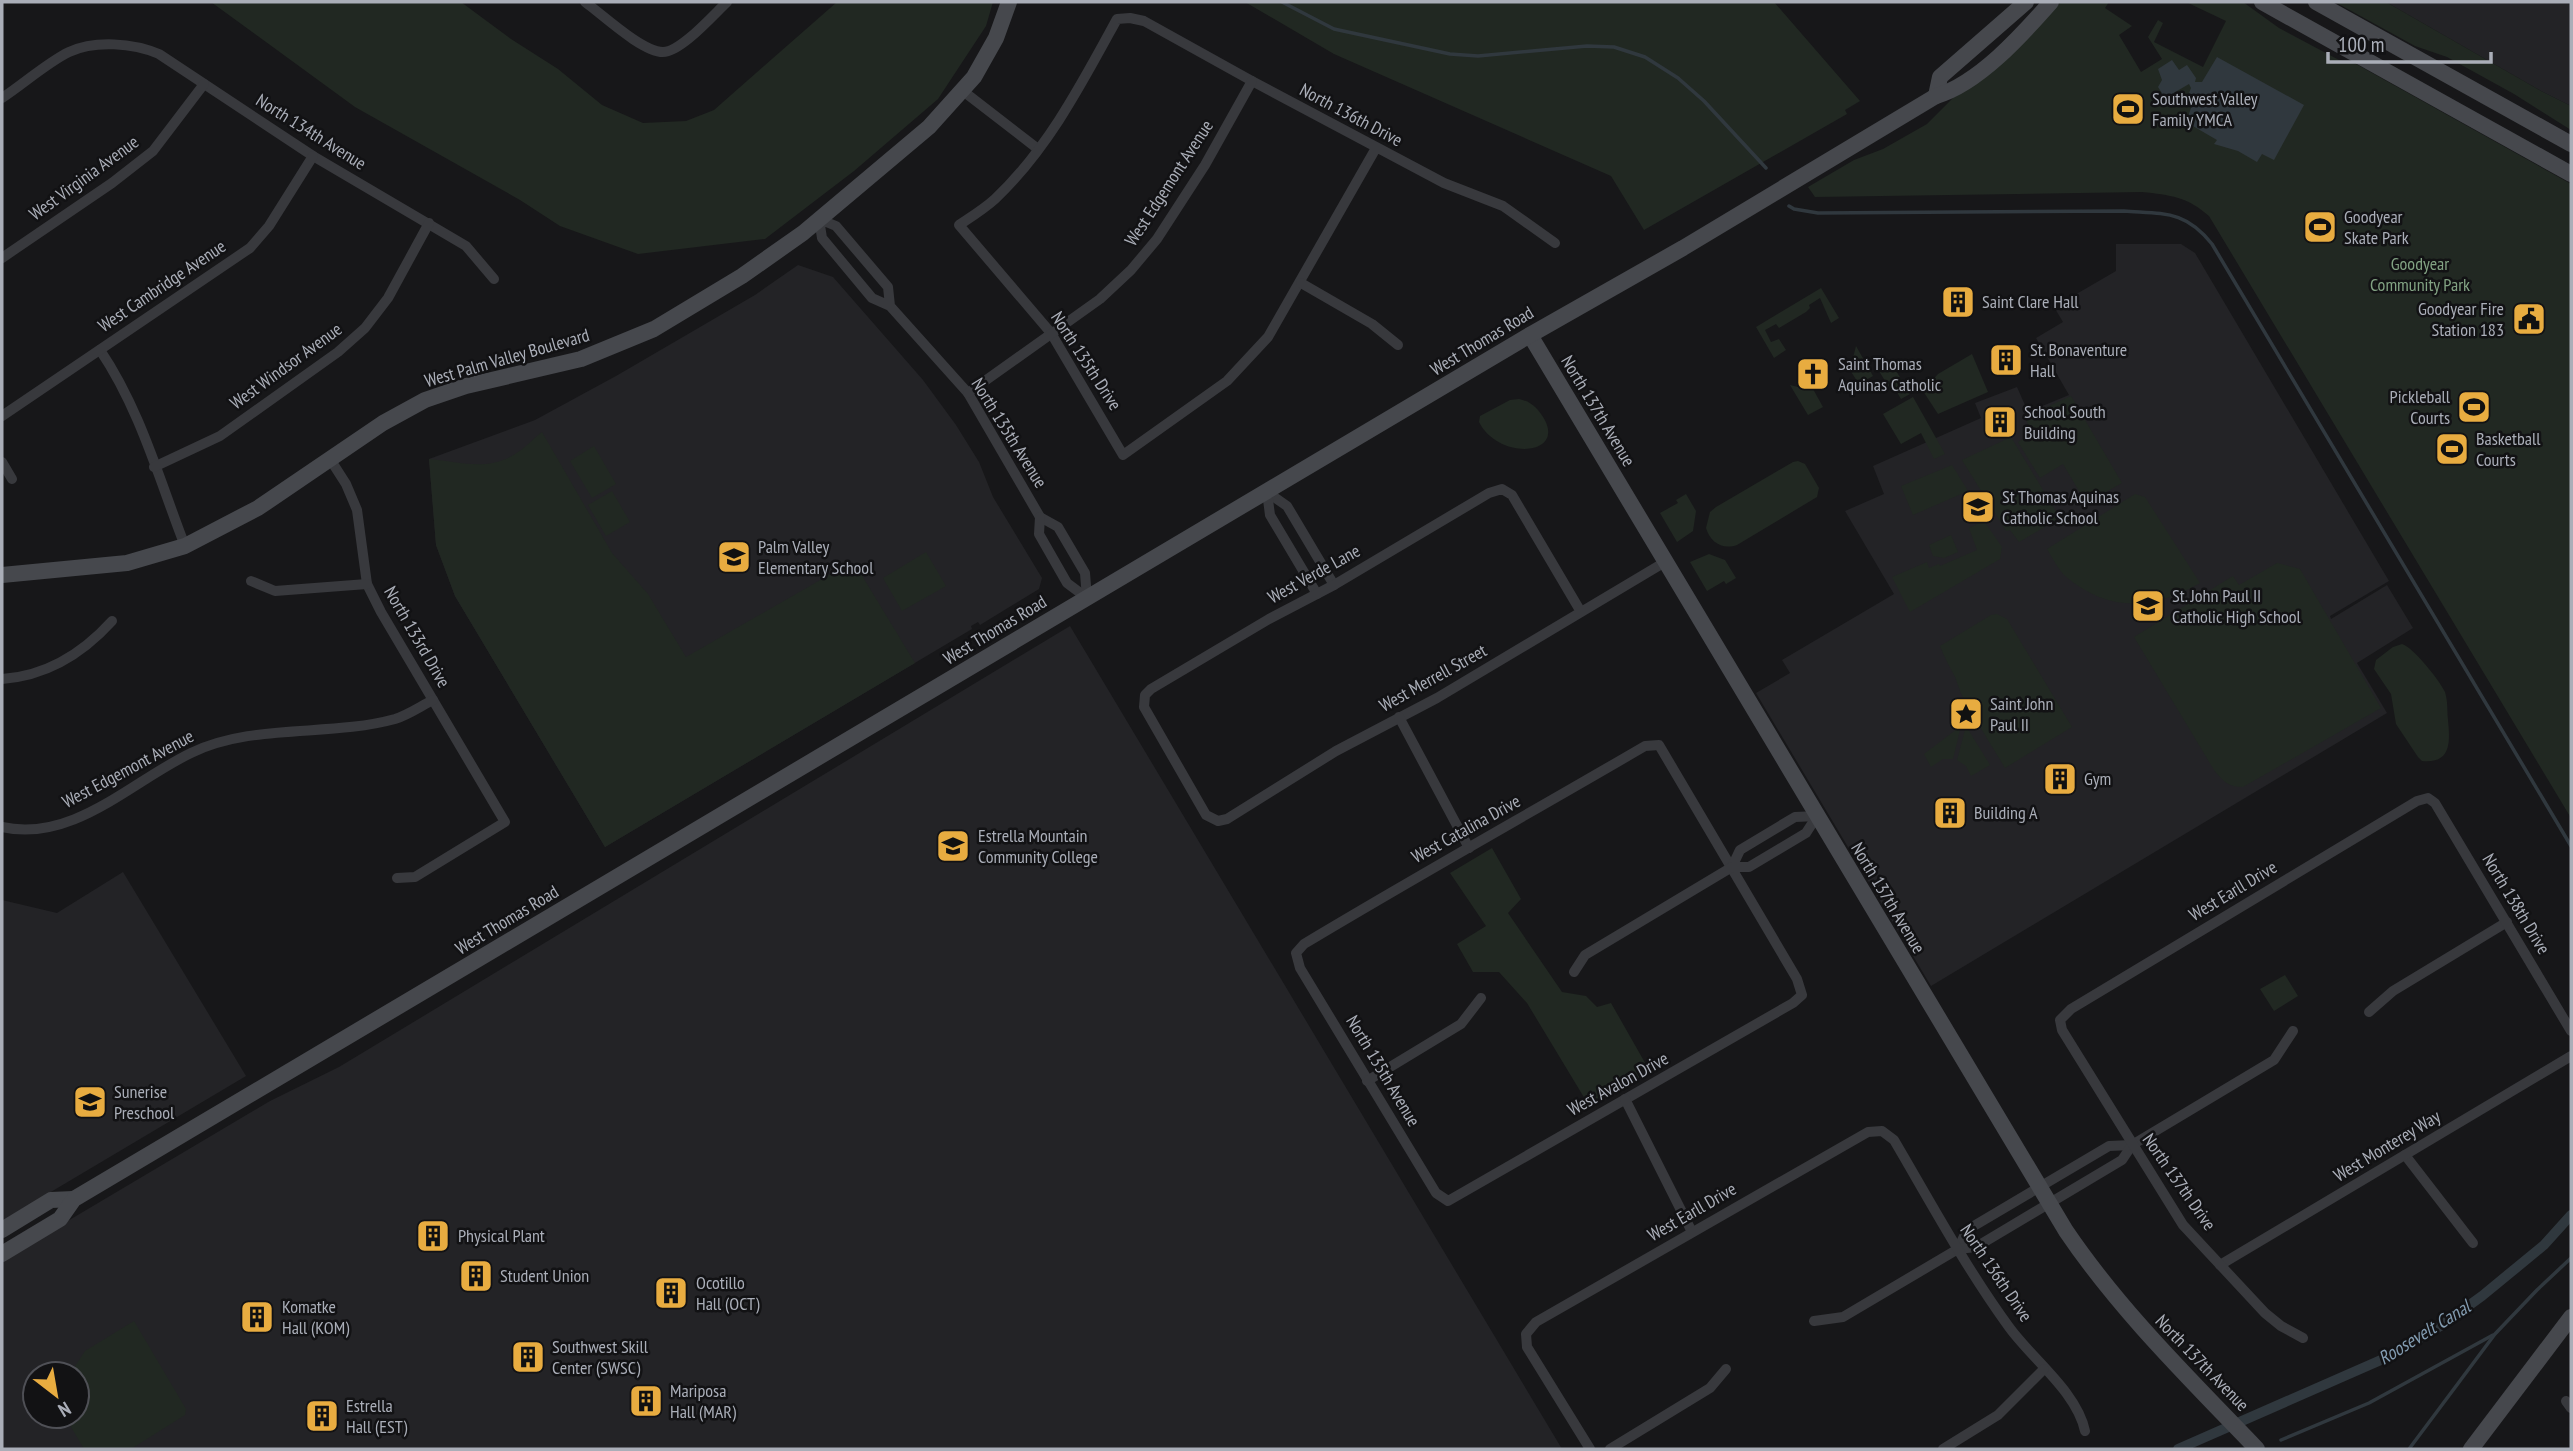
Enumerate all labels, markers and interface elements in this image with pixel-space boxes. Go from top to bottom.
scale bar [2328,21,2491,65]
text: 100 m [2338,31,2384,58]
street label: North 136th Drive [1296,78,1407,151]
place label: Southwest Valley Family YMCA [2152,87,2258,131]
street label: North 134th Avenue [252,89,371,175]
sports icon: Southwest Valley Family YMCA [2109,90,2147,128]
street label: West Edgemont Avenue [1119,115,1218,250]
street label: West Virginia Avenue [24,130,143,225]
place label: Goodyear Skate Park [2344,205,2409,249]
sports icon: Goodyear Skate Park [2301,208,2339,246]
street label: West Cambridge Avenue [93,234,230,337]
park label: Goodyear Community Park [2370,252,2470,296]
building icon: Saint Clare Hall [1939,283,1977,321]
place label: Saint Clare Hall [1982,290,2079,313]
place label: Goodyear Fire Station 183 [2418,297,2504,341]
public building icon: Goodyear Fire Station 183 [2510,300,2548,338]
street label: West Thomas Road [1426,301,1538,380]
street label: North 135th Drive [1046,307,1127,414]
street label: West Windsor Avenue [225,317,346,414]
street label: West Palm Valley Boulevard [422,323,592,392]
place label: St. Bonaventure Hall [2030,338,2127,382]
building icon: St. Bonaventure Hall [1987,341,2025,379]
street label: North 137th Avenue [1556,351,1641,470]
place label: Saint Thomas Aquinas Catholic [1838,352,1942,396]
church icon: Saint Thomas Aquinas Catholic [1794,355,1832,393]
street label: North 135th Avenue [966,373,1052,492]
place label: Pickleball Courts [2390,385,2451,429]
sports icon: Pickleball Courts [2455,388,2493,426]
place label: School South Building [2024,400,2106,444]
building icon: School South Building [1981,403,2019,441]
place label: Basketball Courts [2476,427,2541,471]
sports icon: Basketball Courts [2433,430,2471,468]
place label: St Thomas Aquinas Catholic School [2002,485,2119,529]
school or university icon: St Thomas Aquinas Catholic School [1959,488,1997,526]
place label: Palm Valley Elementary School [758,535,874,579]
school or university icon: Palm Valley Elementary School [715,538,753,576]
street label: West Verde Lane [1264,539,1364,608]
street label: North 133rd Drive [379,582,456,691]
place label: St. John Paul II Catholic High School [2172,584,2301,628]
school or university icon: St. John Paul II Catholic High School [2129,587,2167,625]
street label: West Thomas Road [939,590,1051,669]
street label: West Merrell Street [1375,639,1491,717]
place label: Saint John Paul II [1990,692,2053,736]
place icon: Saint John Paul II [1947,695,1985,733]
street label: West Edgemont Avenue [58,724,197,813]
building icon: Gym [2041,760,2079,798]
place label: Gym [2084,767,2111,790]
street label: West Catalina Drive [1407,789,1524,868]
building icon: Building A [1931,794,1969,832]
place label: Building A [1974,801,2038,824]
place label: Estrella Mountain Community College [978,824,1098,868]
school or university icon: Estrella Mountain Community College [934,827,972,865]
street label: North 137th Avenue [1846,838,1931,957]
street label: North 138th Drive [2477,849,2555,958]
street label: West Earll Drive [2185,855,2281,926]
street label: West Thomas Road [451,880,563,959]
street label: North 135th Avenue [1341,1011,1426,1130]
street label: West Avalon Drive [1563,1046,1672,1121]
place label: Sunerise Preschool [114,1080,175,1124]
school or university icon: Sunerise Preschool [71,1083,109,1121]
street label: West Monterey Way [2329,1105,2444,1186]
street label: North 137th Drive [2138,1129,2221,1235]
street label: West Earll Drive [1643,1177,1740,1246]
building icon: Physical Plant [414,1217,452,1255]
street label: North 136th Drive [1955,1219,2038,1326]
place label: Physical Plant [458,1224,545,1247]
building icon: Student Union [457,1257,495,1295]
place label: Student Union [500,1264,589,1287]
place label: Ocotillo Hall (OCT) [696,1271,760,1315]
building icon: Ocotillo Hall (OCT) [652,1274,690,1312]
water label: Roosevelt Canal [2374,1293,2476,1370]
place label: Komatke Hall (KOM) [282,1295,350,1339]
building icon: Komatke Hall (KOM) [238,1298,276,1336]
street label: North 137th Avenue [2151,1310,2254,1416]
place label: Southwest Skill Center (SWSC) [552,1335,649,1379]
building icon: Southwest Skill Center (SWSC) [509,1338,547,1376]
north arrow [21,1360,91,1430]
place label: Mariposa Hall (MAR) [670,1379,737,1423]
building icon: Mariposa Hall (MAR) [627,1382,665,1420]
place label: Estrella Hall (EST) [346,1394,408,1438]
text: N [54,1397,75,1423]
building icon: Estrella Hall (EST) [303,1397,341,1435]

